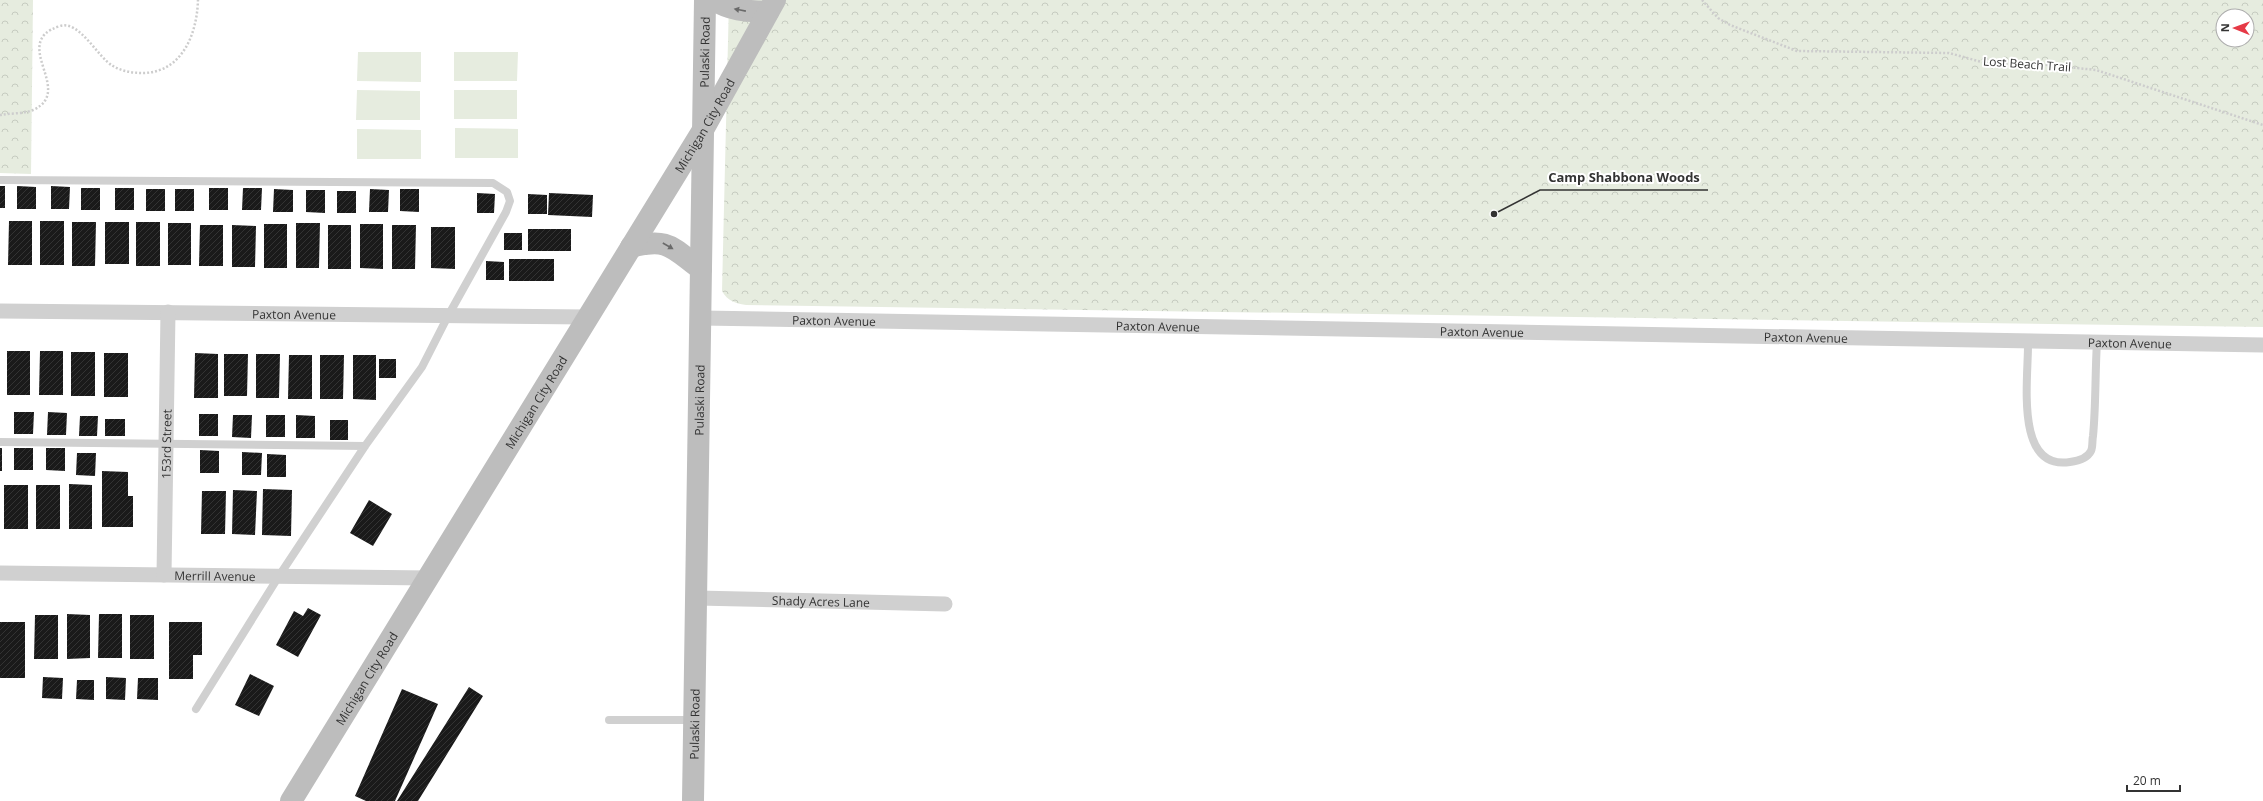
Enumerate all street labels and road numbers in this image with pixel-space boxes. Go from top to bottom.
street label: Pulaski Road [695,16,713,88]
street label: Lost Beach Trail [1982,52,2072,76]
street label: Michigan City Road [670,75,738,176]
street label: Paxton Avenue [252,305,336,323]
street label: Paxton Avenue [792,311,876,330]
street label: Paxton Avenue [1116,317,1200,335]
street label: Paxton Avenue [1440,322,1524,341]
street label: Paxton Avenue [1764,328,1848,346]
street label: Paxton Avenue [2088,333,2172,352]
street label: Michigan City Road [501,352,571,452]
street label: Pulaski Road [690,364,708,436]
street label: 153rd Street [157,409,175,479]
street label: Merrill Avenue [174,567,256,584]
street label: Shady Acres Lane [772,591,870,611]
street label: Michigan City Road [331,629,401,728]
street label: Pulaski Road [685,688,703,760]

